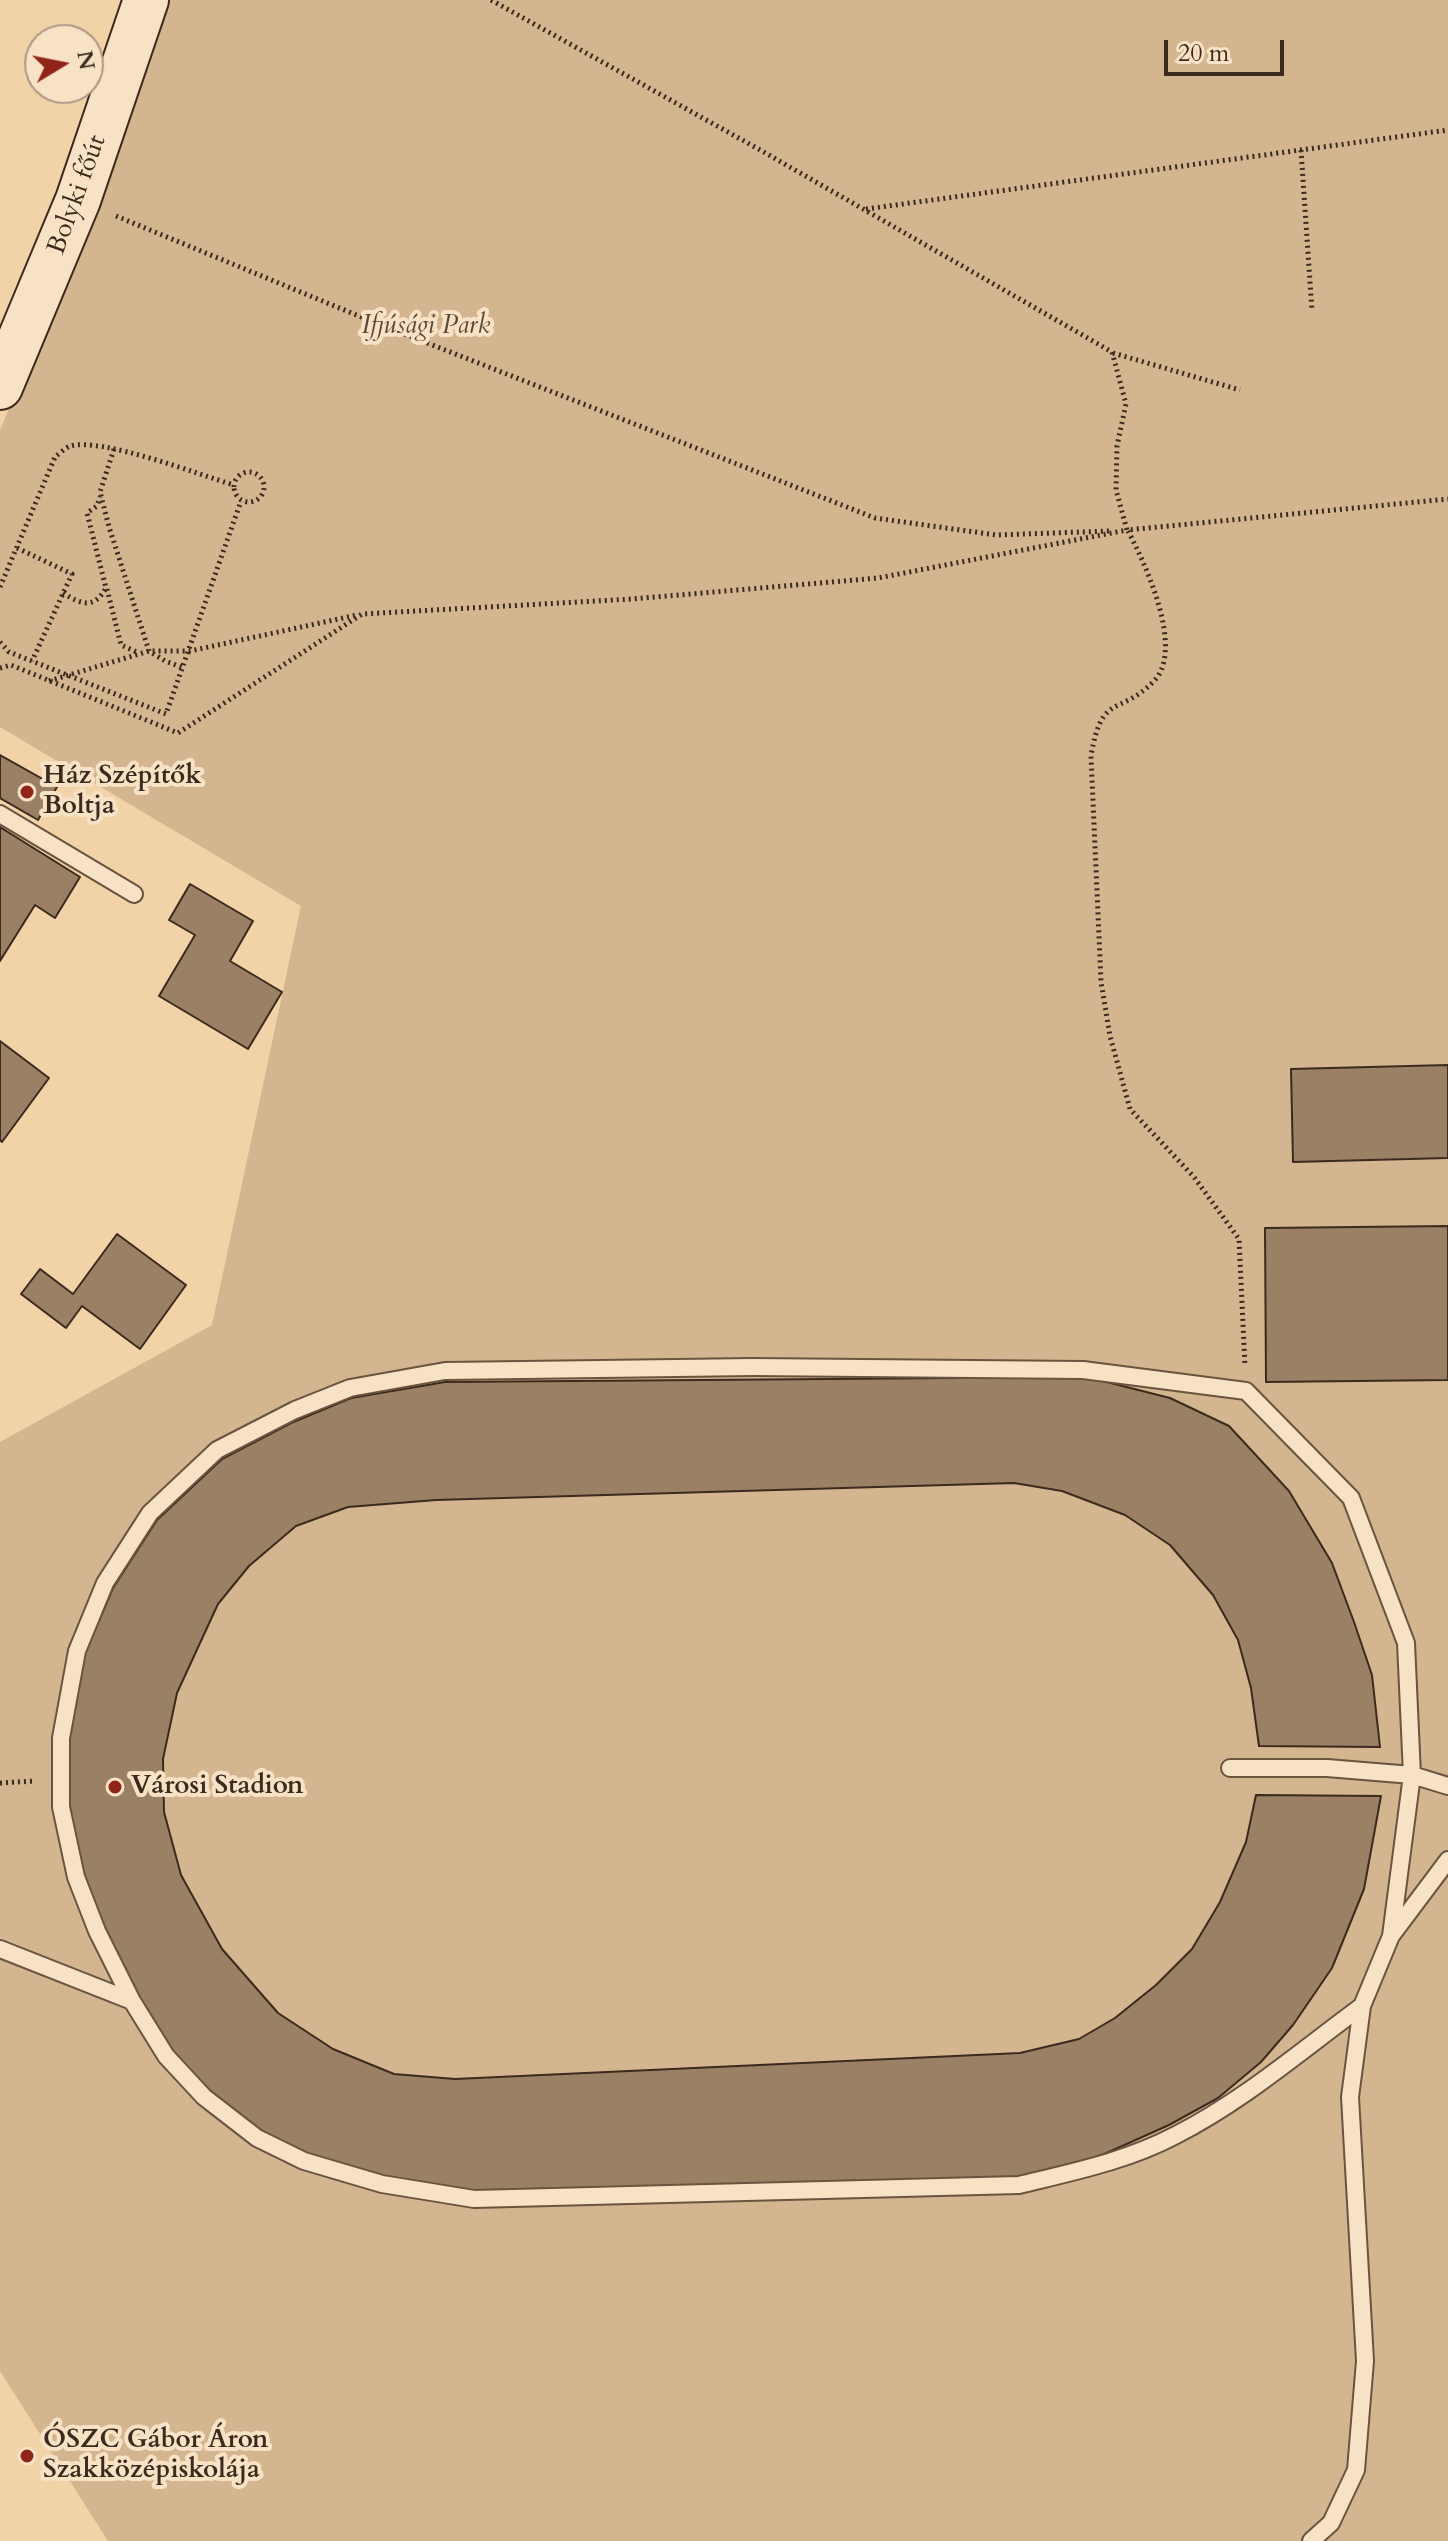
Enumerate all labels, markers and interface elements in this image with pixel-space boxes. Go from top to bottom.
north arrow [24,24,104,104]
scale bar [1168,24,1288,74]
text: 20 m [1178,37,1229,70]
text: N [69,48,102,72]
street label: Bolyki főút [42,131,114,259]
park label: Ifjúsági Park [362,311,490,343]
place label: Ház Szépítők Boltja [43,761,202,822]
marker: Ház Szépítők Boltja [18,783,36,801]
place label: Városi Stadion [131,1771,303,1803]
marker: Városi Stadion [106,1778,124,1796]
place label: ÓSZC Gábor Áron Szakközépiskolája [43,2425,268,2486]
marker: ÓSZC Gábor Áron Szakközépiskolája [18,2447,36,2465]

